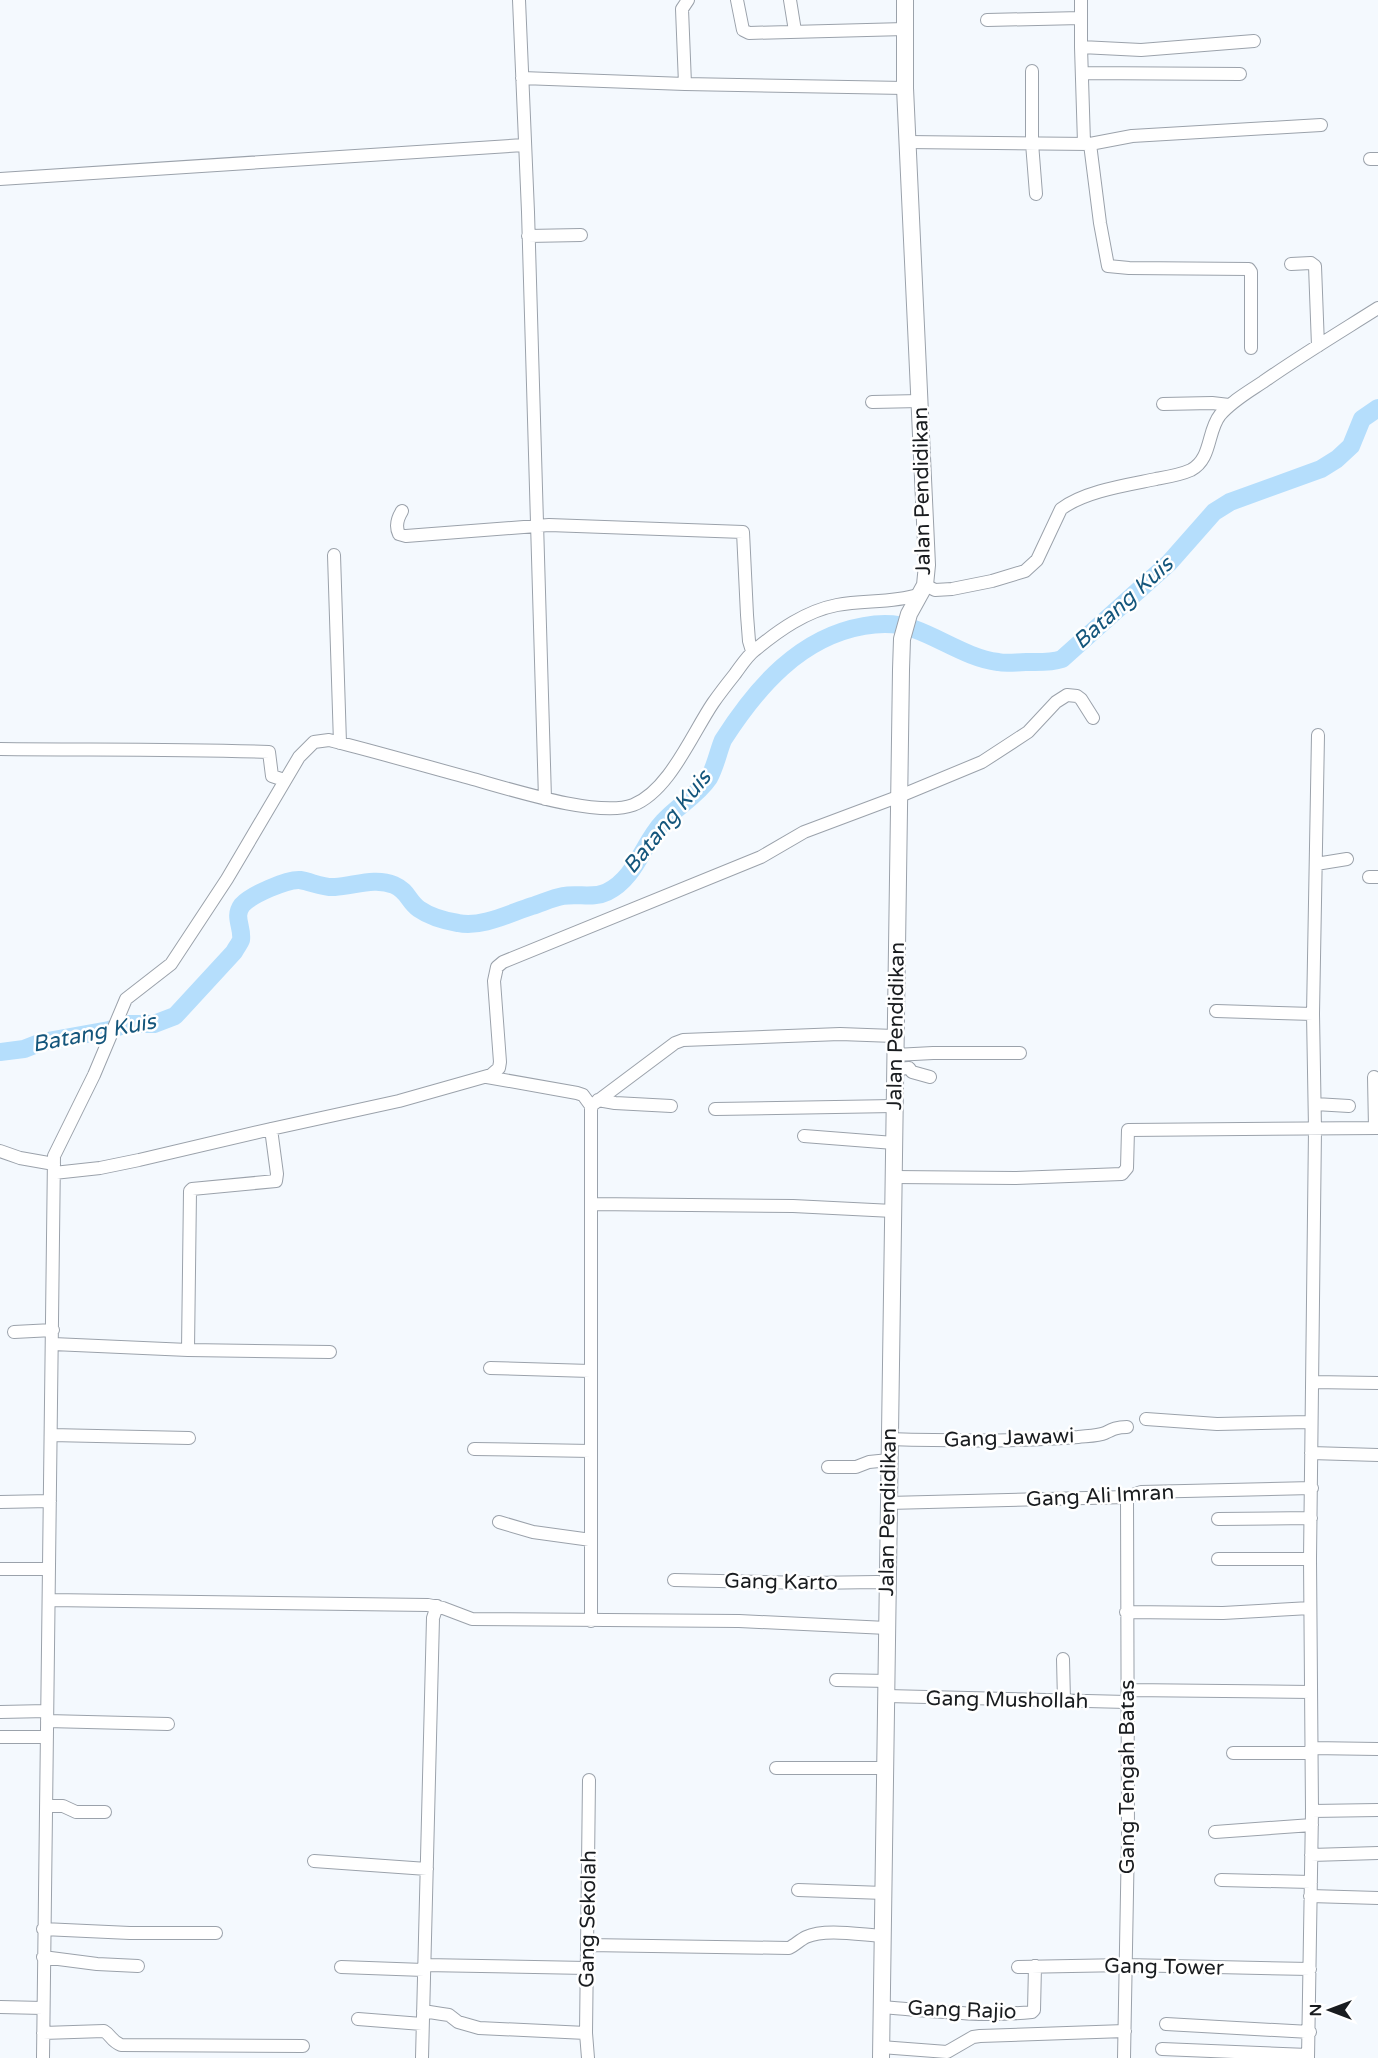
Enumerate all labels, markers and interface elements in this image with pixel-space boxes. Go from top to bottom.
street label: Jalan Pendidikan [908,407,936,575]
water label: Batang Kuis [1068,550,1179,655]
water label: Batang Kuis [617,764,717,879]
street label: Jalan Pendidikan [882,942,910,1110]
water label: Batang Kuis [30,1008,159,1058]
street label: Gang Jawawi [943,1423,1075,1453]
street label: Jalan Pendidikan [874,1428,902,1596]
street label: Gang Ali Imran [1025,1480,1175,1512]
street label: Gang Karto [724,1569,838,1595]
street label: Gang Tengah Batas [1115,1680,1140,1874]
street label: Gang Mushollah [925,1686,1089,1714]
street label: Gang Sekolah [574,1850,602,1988]
street label: Gang Tower [1104,1953,1224,1981]
north arrow [1300,1980,1360,2040]
street label: Gang Rajio [907,1996,1017,2024]
text: N [1306,2004,1326,2016]

